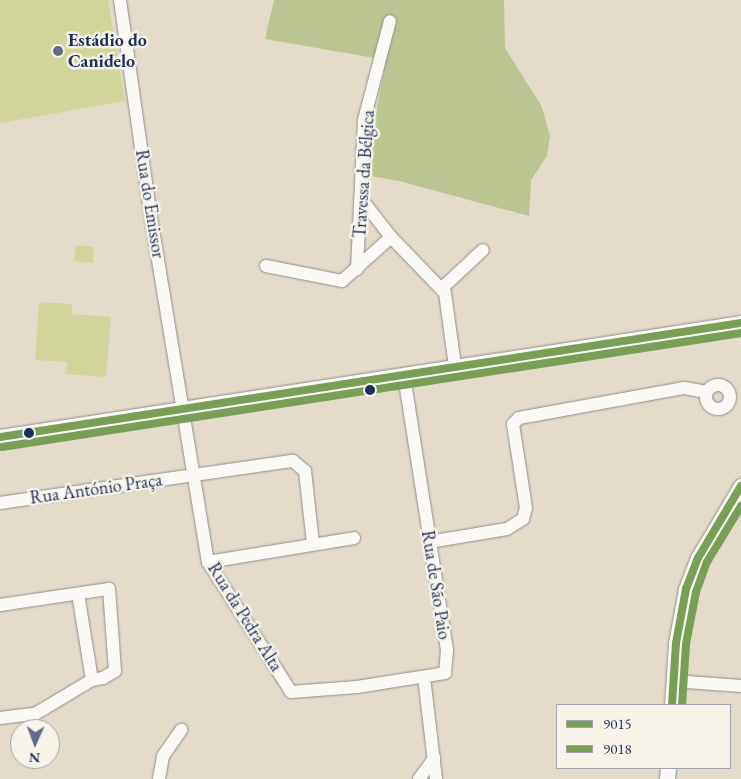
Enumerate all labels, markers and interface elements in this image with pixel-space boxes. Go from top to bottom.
place label: Estádio do Canidelo [68,30,147,72]
marker: Estádio do Canidelo [52,45,64,57]
street label: Travessa da Bélgica [349,109,379,239]
street label: Rua do Emissor [131,148,169,260]
unlabelled marker [365,385,375,395]
unlabelled marker [24,428,34,438]
street label: Rua António Praça [28,469,164,509]
street label: Rua de São Paio [417,529,455,641]
street label: Rua da Pedra Alta [203,559,287,675]
legend [556,704,731,769]
text: 9015 [603,714,632,733]
north arrow [10,719,60,769]
text: 9018 [603,739,632,758]
text: N [29,749,40,767]

